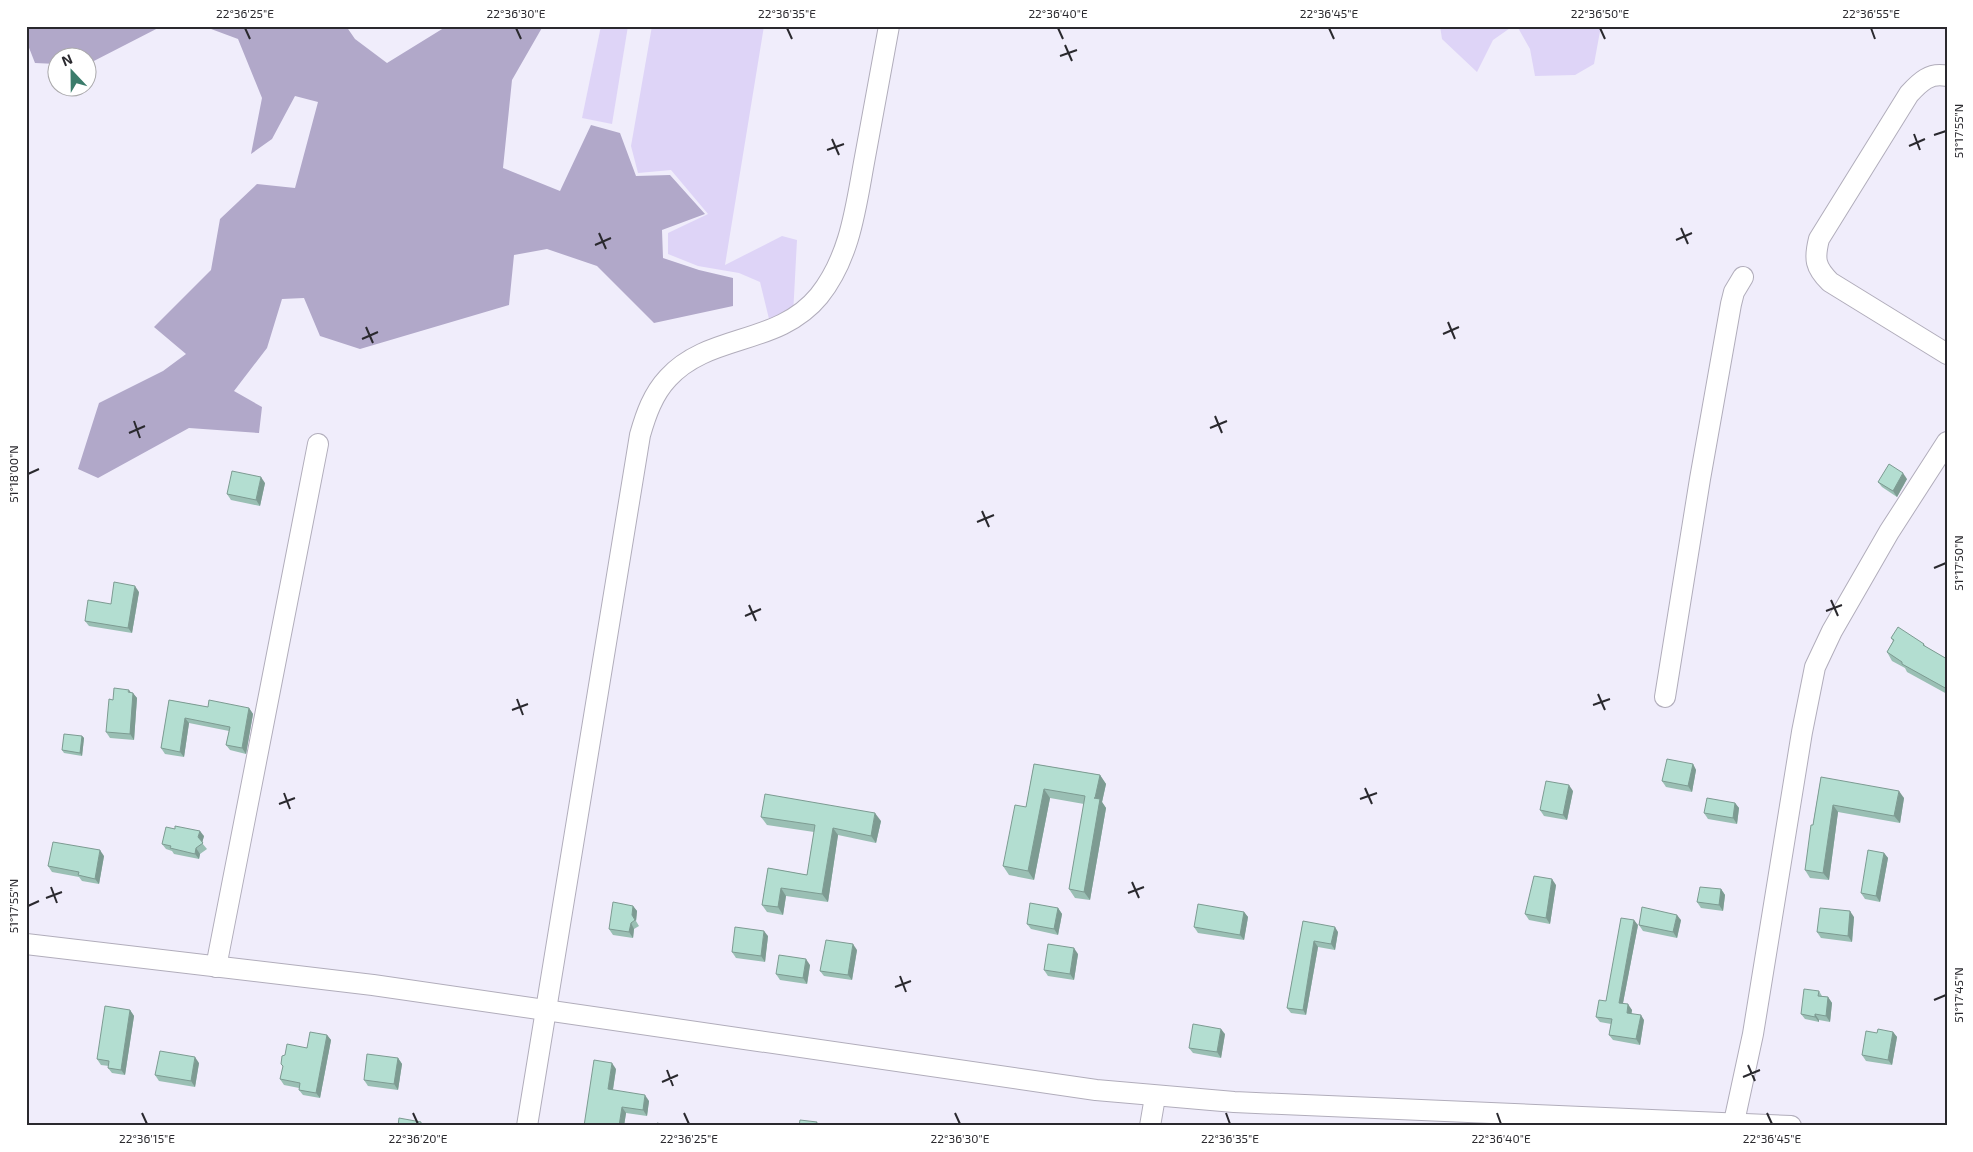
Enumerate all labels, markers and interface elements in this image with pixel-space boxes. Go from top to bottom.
text: 22°36'25"E [216,6,274,20]
text: 22°36'30"E [487,6,546,20]
text: 22°36'35"E [758,6,816,20]
text: 22°36'40"E [1028,6,1088,20]
text: 22°36'45"E [1300,6,1358,20]
text: 22°36'50"E [1571,6,1630,20]
text: 22°36'55"E [1842,6,1900,20]
north arrow [48,48,98,98]
text: N [59,50,75,69]
text: 51°17'55"N [1951,104,1965,158]
text: 51°18'00"N [6,445,20,503]
text: 51°17'50"N [1951,535,1965,591]
text: 51°17'55"N [6,879,20,933]
text: 51°17'45"N [1951,967,1965,1023]
text: 22°36'15"E [119,1131,175,1145]
text: 22°36'20"E [389,1131,448,1145]
text: 22°36'25"E [660,1131,718,1145]
text: 22°36'30"E [931,1131,990,1145]
text: 22°36'35"E [1201,1131,1259,1145]
text: 22°36'40"E [1471,1131,1531,1145]
text: 22°36'45"E [1743,1131,1801,1145]

